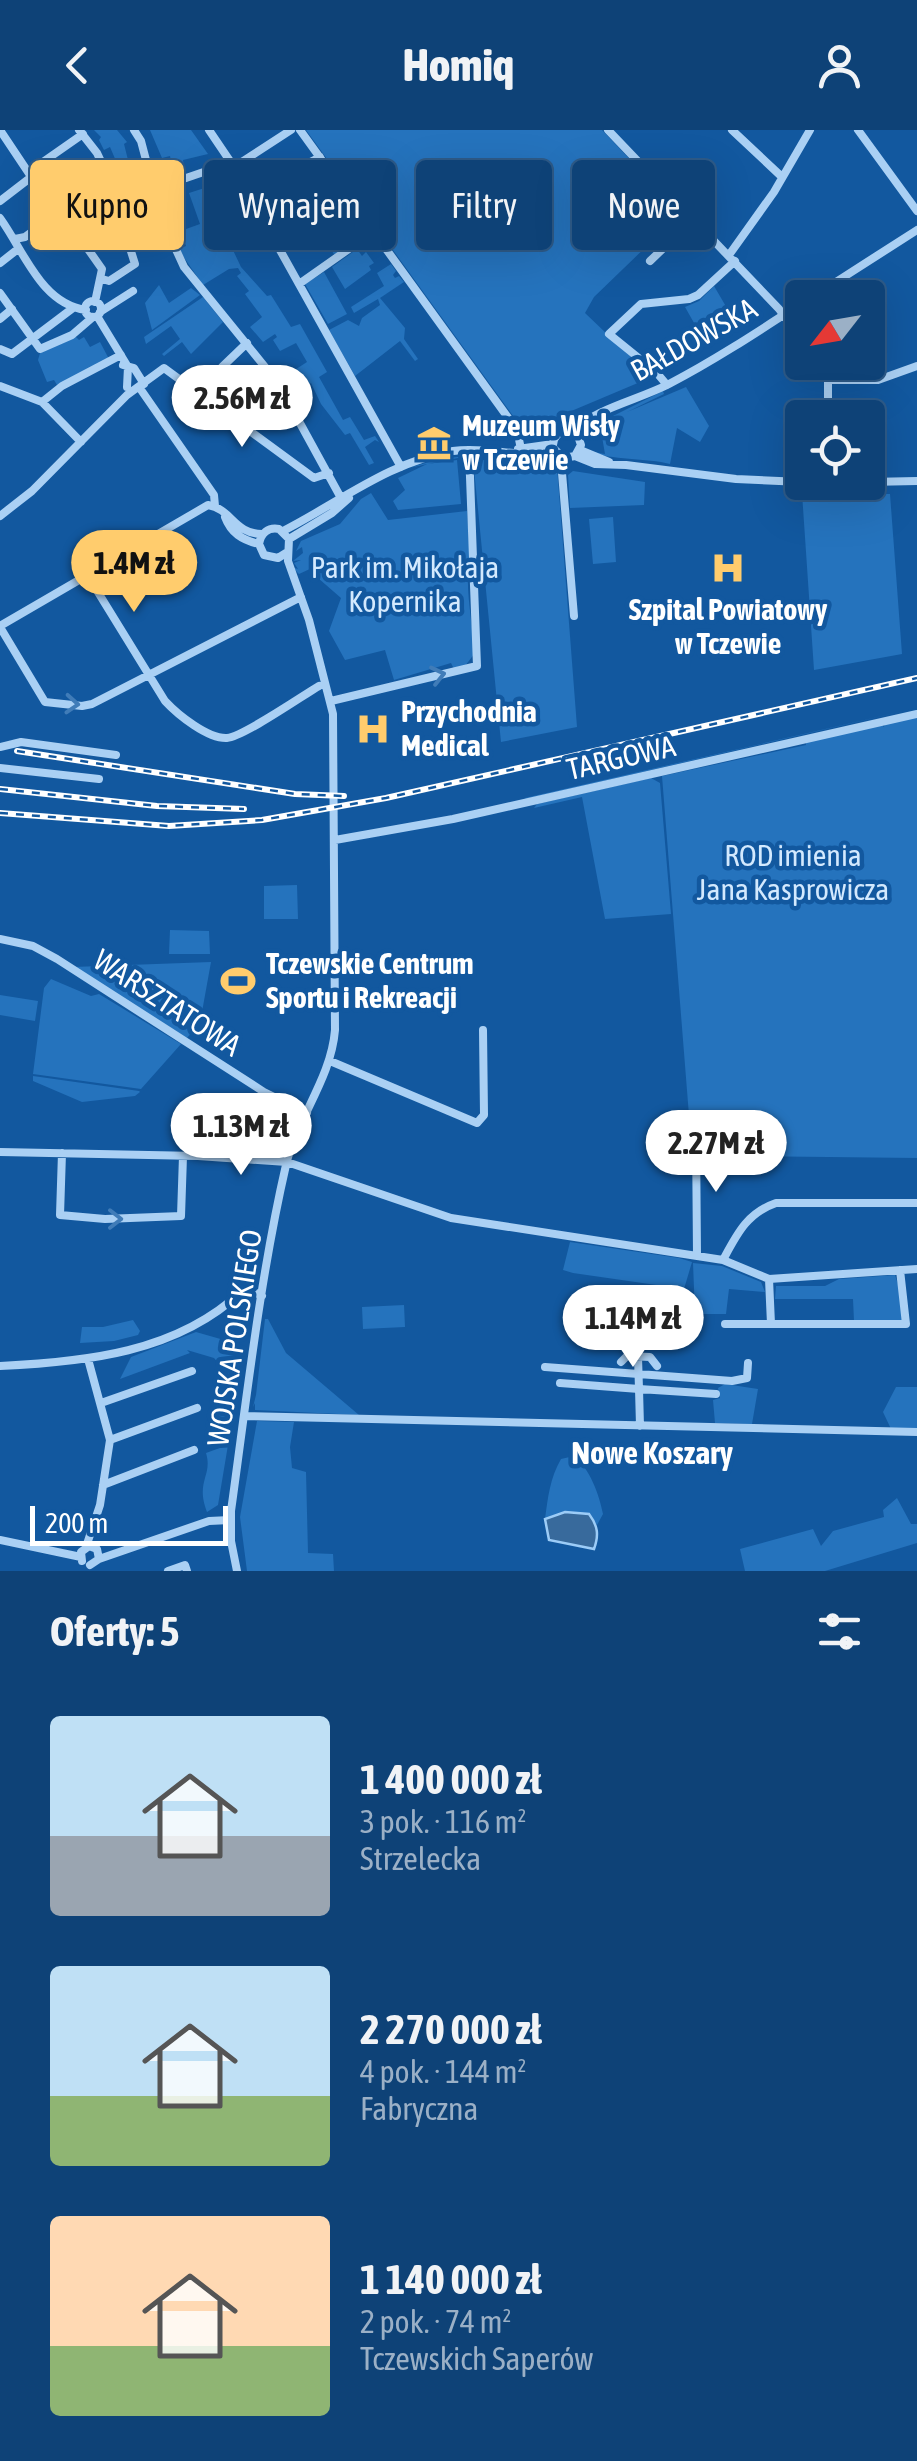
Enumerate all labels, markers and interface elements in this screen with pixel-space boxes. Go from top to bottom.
icon: back [50,38,105,93]
icon: person [812,38,867,93]
text: Homiq [403,39,514,91]
chip: Kupno [30,160,184,250]
chip: Wynajem [204,160,396,250]
chip: Filtry [416,160,552,250]
chip: Nowe [572,160,715,250]
north arrow [785,280,885,380]
map controls [785,280,885,500]
street label: BAŁDOWSKA [625,291,762,388]
pin: 2.56M zł [139,365,345,450]
text: 2.56M zł [194,379,290,416]
button: locate [785,400,885,500]
place label: Muzeum Wisły w Tczewie [462,408,621,476]
museum icon: Muzeum Wisły w Tczewie [415,424,453,462]
pin: 1.4M zł [42,530,226,615]
text: 1.4M zł [93,544,175,581]
hospital icon: Szpital Powiatowy w Tczewie [709,549,747,587]
park label: Park im. Mikołaja Kopernika [311,550,499,618]
place label: Szpital Powiatowy w Tczewie [629,592,828,660]
one-way arrow [429,666,446,687]
one-way arrow [64,693,80,714]
place label: Przychodnia Medical [401,694,537,762]
hospital icon: Przychodnia Medical [354,710,392,748]
street label: TARGOWA [563,728,679,786]
park label: ROD imienia Jana Kasprowicza [697,838,889,906]
street label: WARSZTATOWA [88,942,248,1062]
place label: Tczewskie Centrum Sportu i Rekreacji [266,946,474,1014]
sports icon: Tczewskie Centrum Sportu i Rekreacji [219,962,257,1000]
pin: 1.13M zł [138,1093,344,1178]
text: 1.13M zł [193,1107,289,1144]
pin: 2.27M zł [613,1110,819,1195]
text: 2.27M zł [668,1124,764,1161]
one-way arrow [108,1208,124,1230]
street label: WOJSKA POLSKIEGO [200,1227,268,1449]
pin: 1.14M zł [530,1285,736,1370]
text: 1.14M zł [585,1299,681,1336]
district label: Nowe Koszary [571,1434,734,1471]
scale bar [30,1501,228,1546]
text: 200 m [45,1507,108,1539]
icon: filters [812,1604,867,1659]
text: Oferty: 5 [50,1607,180,1655]
text: 1 400 000 zł [360,1755,542,1803]
icon: home [130,1756,250,1876]
text: 3 pok. · 116 m² [360,1803,527,1840]
text: Strzelecka [360,1840,481,1877]
text: 2 270 000 zł [360,2005,542,2053]
icon: home [130,2006,250,2126]
text: 4 pok. · 144 m² [360,2053,527,2090]
text: Fabryczna [360,2090,478,2127]
text: 1 140 000 zł [360,2255,542,2303]
icon: home [130,2256,250,2376]
text: 2 pok. · 74 m² [360,2303,512,2340]
text: Tczewskich Saperów [360,2340,593,2377]

